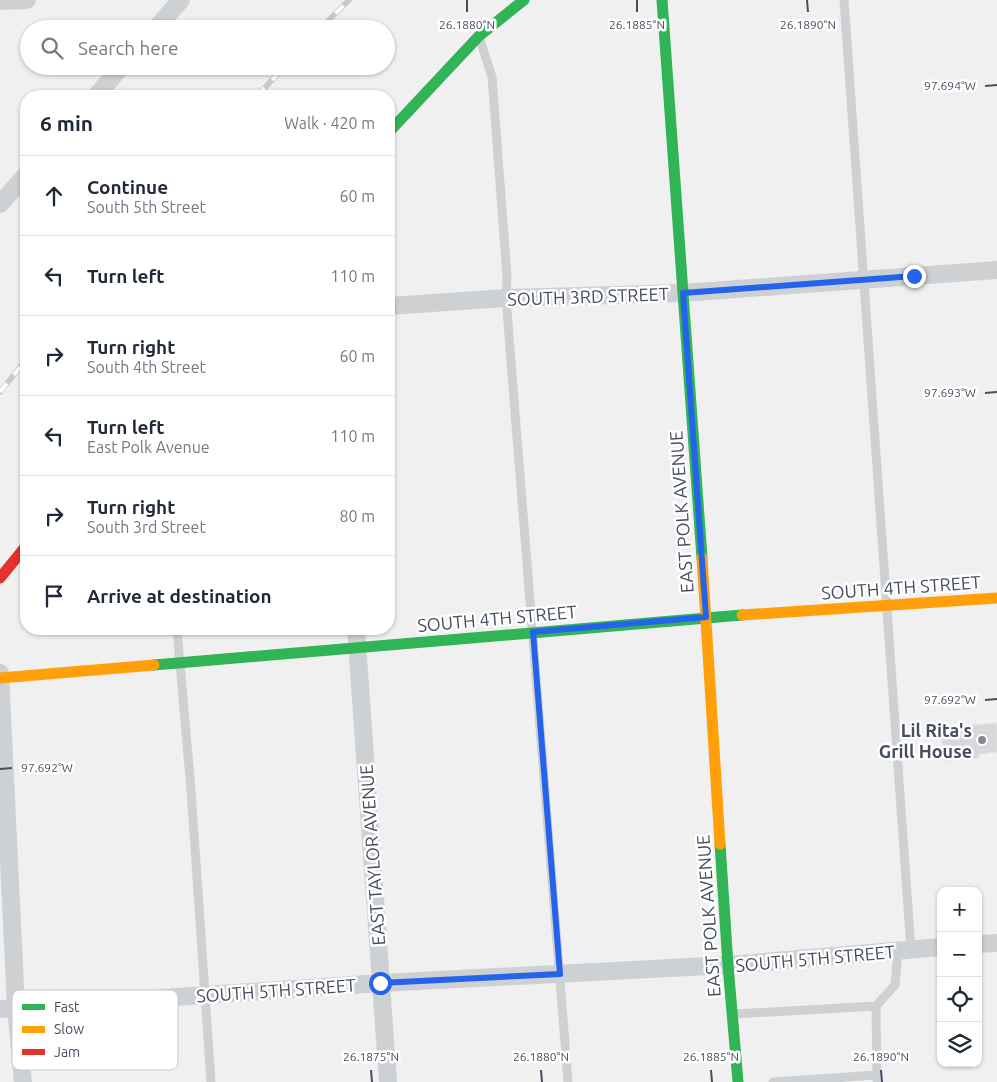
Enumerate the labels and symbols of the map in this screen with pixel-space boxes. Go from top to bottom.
text: 26.1880°N [439,18,495,31]
text: 26.1885°N [609,18,665,31]
text: 26.1890°N [780,18,836,31]
text: 97.694°W [924,79,976,92]
route end [903,265,926,288]
street label: SOUTH 3RD STREET [507,283,669,309]
text: 97.693°W [924,386,976,399]
street label: EAST POLK AVENUE [665,430,697,594]
street label: SOUTH 4TH STREET [820,571,982,603]
street label: SOUTH 4TH STREET [416,601,578,635]
text: 97.692°W [924,693,976,706]
place label: Lil Rita's Grill House [879,720,972,761]
marker: Lil Rita's Grill House [976,734,988,746]
text: 97.692°W [21,761,73,774]
street label: EAST TAYLOR AVENUE [356,764,388,946]
street label: EAST POLK AVENUE [692,834,724,998]
street label: SOUTH 5TH STREET [734,941,896,975]
route start [369,972,392,995]
street label: SOUTH 5TH STREET [195,974,357,1006]
legend [12,990,178,1070]
text: Fast [54,999,80,1015]
text: Slow [54,1021,84,1037]
text: Jam [54,1044,80,1060]
text: 26.1875°N [343,1050,399,1063]
text: 26.1880°N [513,1050,569,1063]
text: 26.1885°N [683,1050,739,1063]
text: 26.1890°N [853,1050,909,1063]

